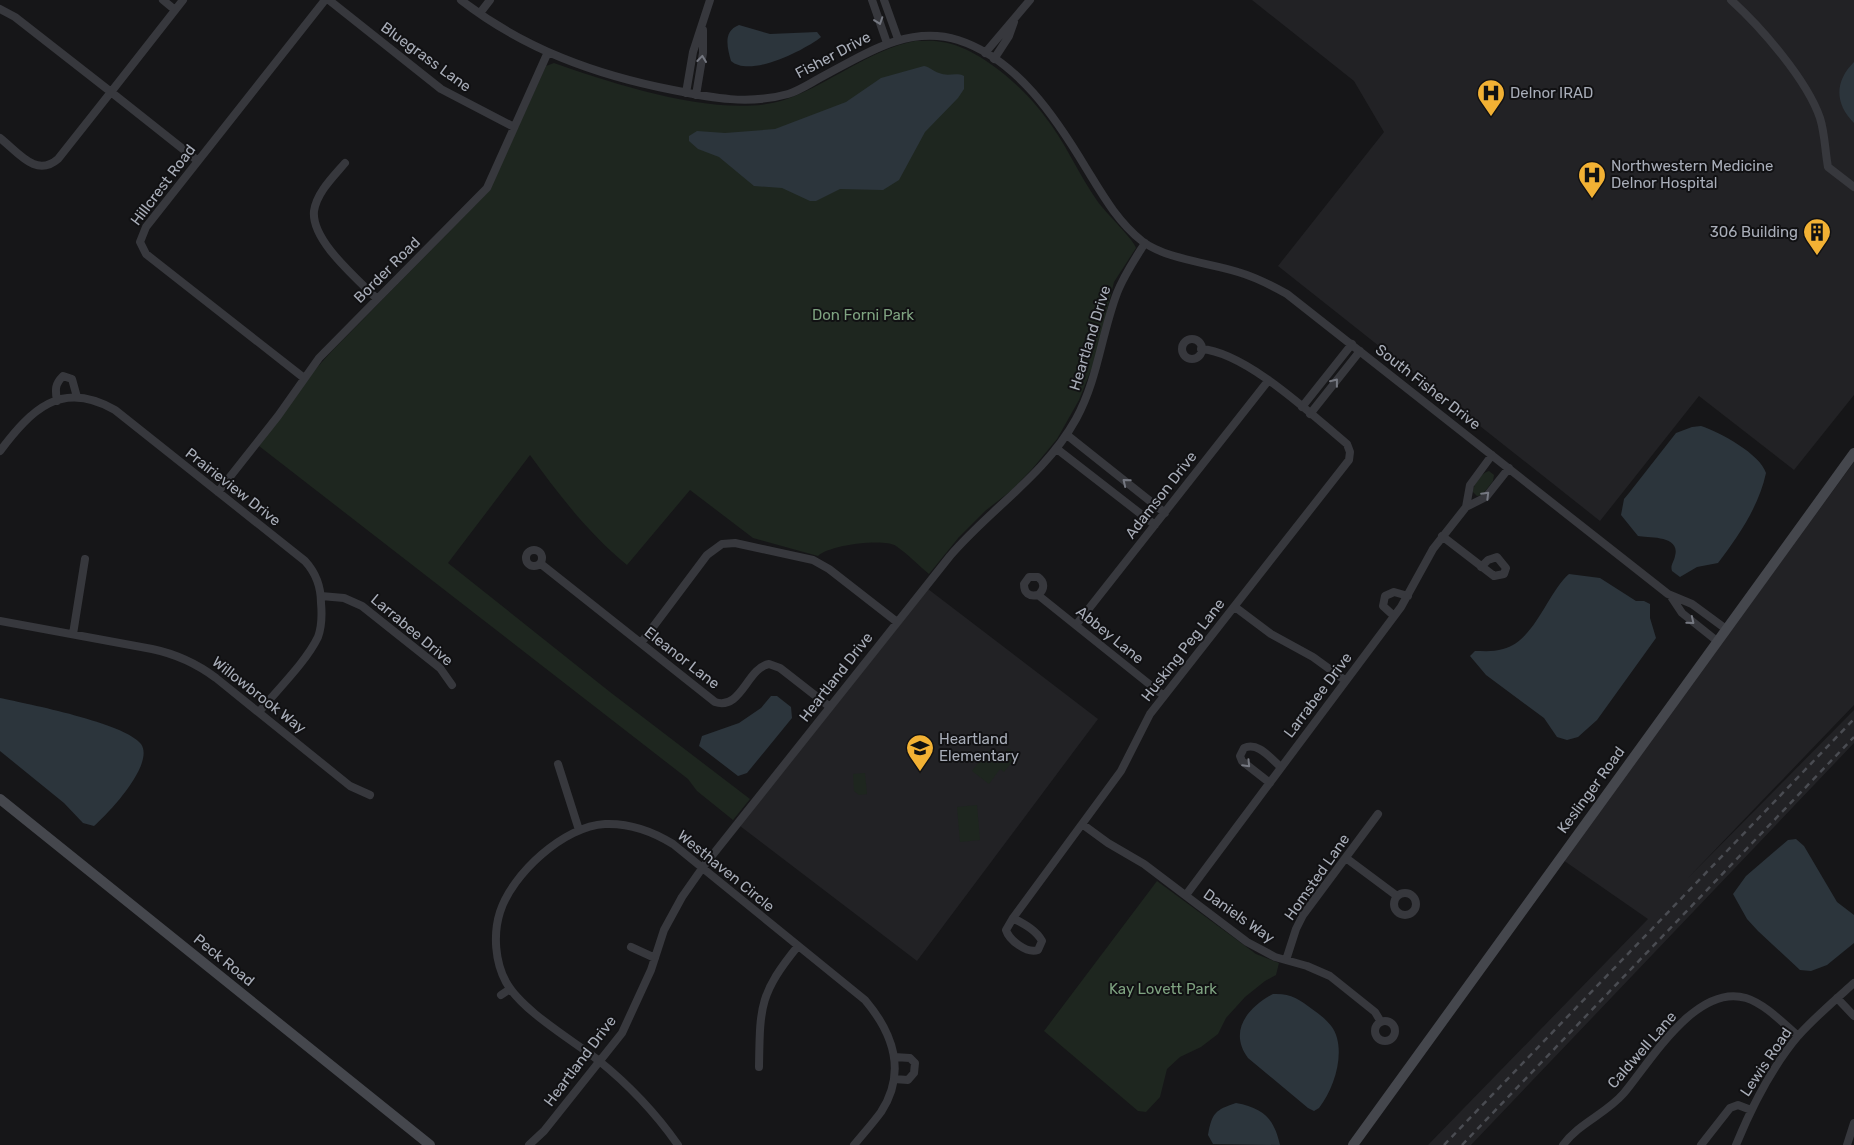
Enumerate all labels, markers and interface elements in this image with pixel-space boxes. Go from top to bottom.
one-way arrow [874,17,884,25]
street label: Bluegrass Lane [377,18,475,96]
street label: Fisher Drive [792,28,874,82]
one-way arrow [696,54,706,63]
hospital icon: Delnor IRAD [1476,78,1506,117]
place label: Delnor IRAD [1510,84,1593,102]
street label: Hillcrest Road [127,141,199,229]
place label: Northwestern Medicine Delnor Hospital [1611,157,1774,192]
hospital icon: Northwestern Medicine Delnor Hospital [1577,160,1607,199]
building icon: 306 Building [1802,217,1832,256]
place label: 306 Building [1710,223,1798,241]
street label: Border Road [350,233,424,307]
street label: Heartland Drive [1066,283,1114,393]
park label: Don Forni Park [812,306,914,324]
street label: South Fisher Drive [1372,340,1484,434]
one-way arrow [1329,379,1337,388]
street label: Prairieview Drive [182,444,284,530]
street label: Adamson Drive [1121,448,1201,542]
one-way arrow [1123,479,1132,488]
one-way arrow [1481,492,1490,501]
street label: Larrabee Drive [367,590,457,670]
street label: Husking Peg Lane [1137,595,1229,705]
street label: Abbey Lane [1073,602,1147,668]
one-way arrow [1685,615,1694,623]
street label: Eleanor Lane [641,623,723,693]
street label: Heartland Drive [795,629,877,725]
street label: Larrabee Drive [1280,649,1356,741]
street label: Willowbrook Way [208,653,310,737]
place label: Heartland Elementary [939,730,1019,765]
school or university icon: Heartland Elementary [905,733,935,772]
street label: Keslinger Road [1553,743,1629,837]
one-way arrow [1241,758,1250,767]
street label: Westhaven Circle [674,826,778,916]
street label: Homsted Lane [1281,830,1353,924]
street label: Daniels Way [1200,885,1278,947]
street label: Peck Road [190,930,258,990]
park label: Kay Lovett Park [1109,980,1217,998]
street label: Caldwell Lane [1604,1008,1680,1092]
street label: Heartland Drive [540,1012,620,1110]
street label: Lewis Road [1736,1024,1796,1100]

